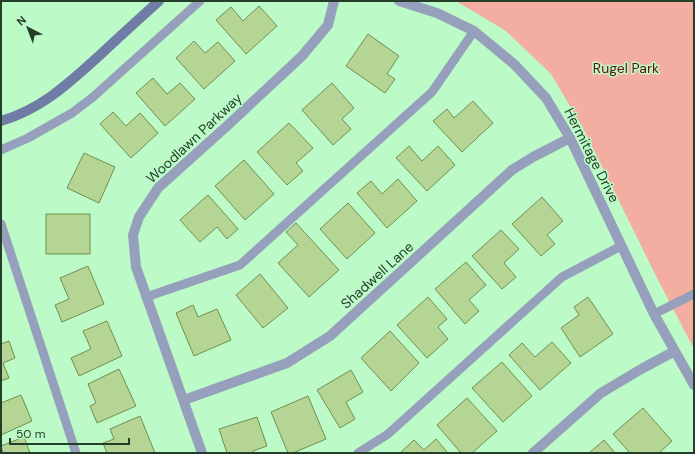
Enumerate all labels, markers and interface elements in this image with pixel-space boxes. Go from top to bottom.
north arrow [8,8,48,48]
text: N [14,13,29,28]
park label: Rugel Park [593,59,659,77]
street label: Woodlawn Parkway [142,89,246,187]
street label: Hermitage Drive [560,105,624,205]
street label: Shadwell Lane [337,238,417,312]
scale bar [10,420,129,446]
text: 50 m [16,426,45,442]

